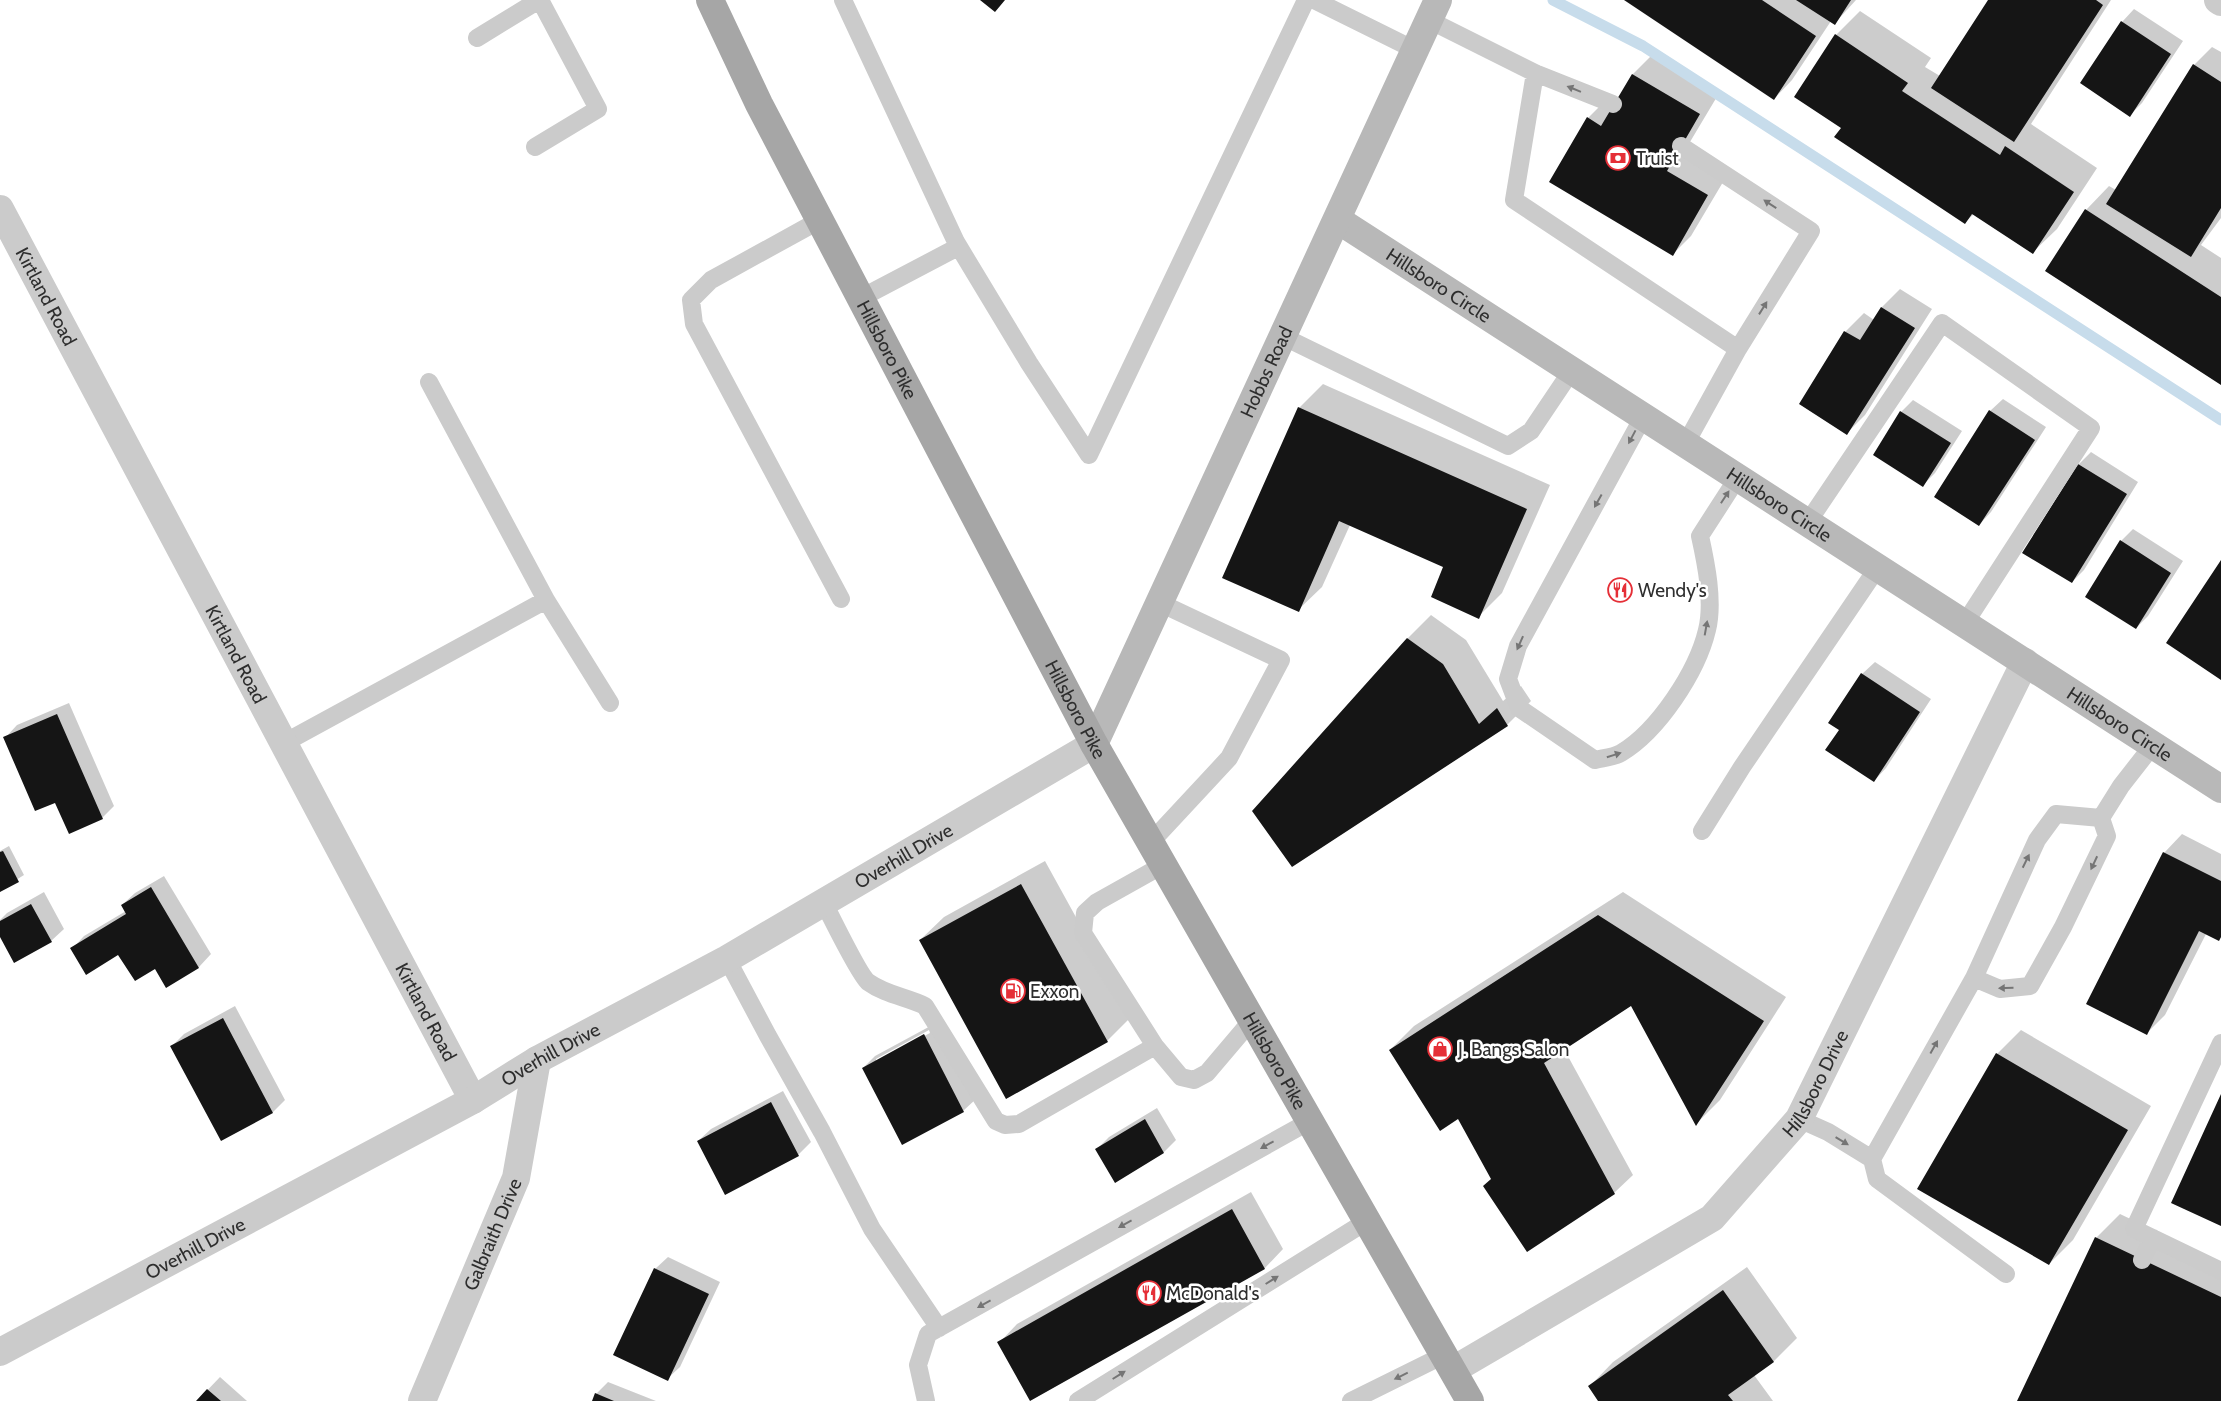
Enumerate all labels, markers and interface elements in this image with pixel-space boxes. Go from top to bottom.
one-way arrow [1566,85,1581,93]
bank icon: Truist [1605,145,1631,171]
place label: Truist [1636,147,1679,170]
one-way arrow [1763,199,1777,209]
street label: Hillsboro Circle [1382,243,1496,328]
street label: Kirtland Road [11,244,81,350]
street label: Hillsboro Pike [852,296,922,403]
one-way arrow [1759,301,1768,314]
street label: Hobbs Road [1235,323,1298,421]
one-way arrow [1628,430,1636,445]
street label: Hillsboro Circle [1722,462,1836,547]
one-way arrow [1720,490,1729,504]
one-way arrow [1593,494,1602,507]
restaurant icon: Wendy's [1607,577,1633,603]
place label: Wendy's [1638,579,1707,602]
street label: Kirtland Road [200,601,271,707]
one-way arrow [1703,620,1711,636]
one-way arrow [1515,636,1523,650]
street label: Hillsboro Pike [1040,656,1111,763]
street label: Hillsboro Circle [2063,682,2177,767]
one-way arrow [1606,750,1621,758]
street label: Overhill Drive [850,818,957,894]
one-way arrow [2023,854,2031,868]
one-way arrow [2090,856,2098,870]
street label: Kirtland Road [390,959,461,1065]
fuel station icon: Exxon [1000,978,1026,1004]
place label: Exxon [1030,980,1079,1003]
one-way arrow [1998,984,2014,992]
street label: Hillsboro Pike [1238,1008,1312,1114]
street label: Overhill Drive [497,1018,604,1092]
street label: Hillsboro Drive [1777,1026,1853,1142]
shop icon: J. Bangs Salon [1427,1036,1453,1062]
place label: J. Bangs Salon [1457,1038,1569,1061]
one-way arrow [1930,1041,1939,1054]
one-way arrow [1836,1136,1849,1145]
one-way arrow [1261,1140,1274,1149]
street label: Galbraith Drive [459,1175,527,1294]
street label: Overhill Drive [141,1212,249,1284]
one-way arrow [1118,1220,1133,1228]
one-way arrow [1266,1275,1279,1284]
restaurant icon: McDonald's [1136,1280,1162,1306]
place label: McDonald's [1166,1282,1260,1305]
one-way arrow [977,1299,990,1308]
one-way arrow [1113,1371,1126,1380]
one-way arrow [1394,1372,1408,1380]

